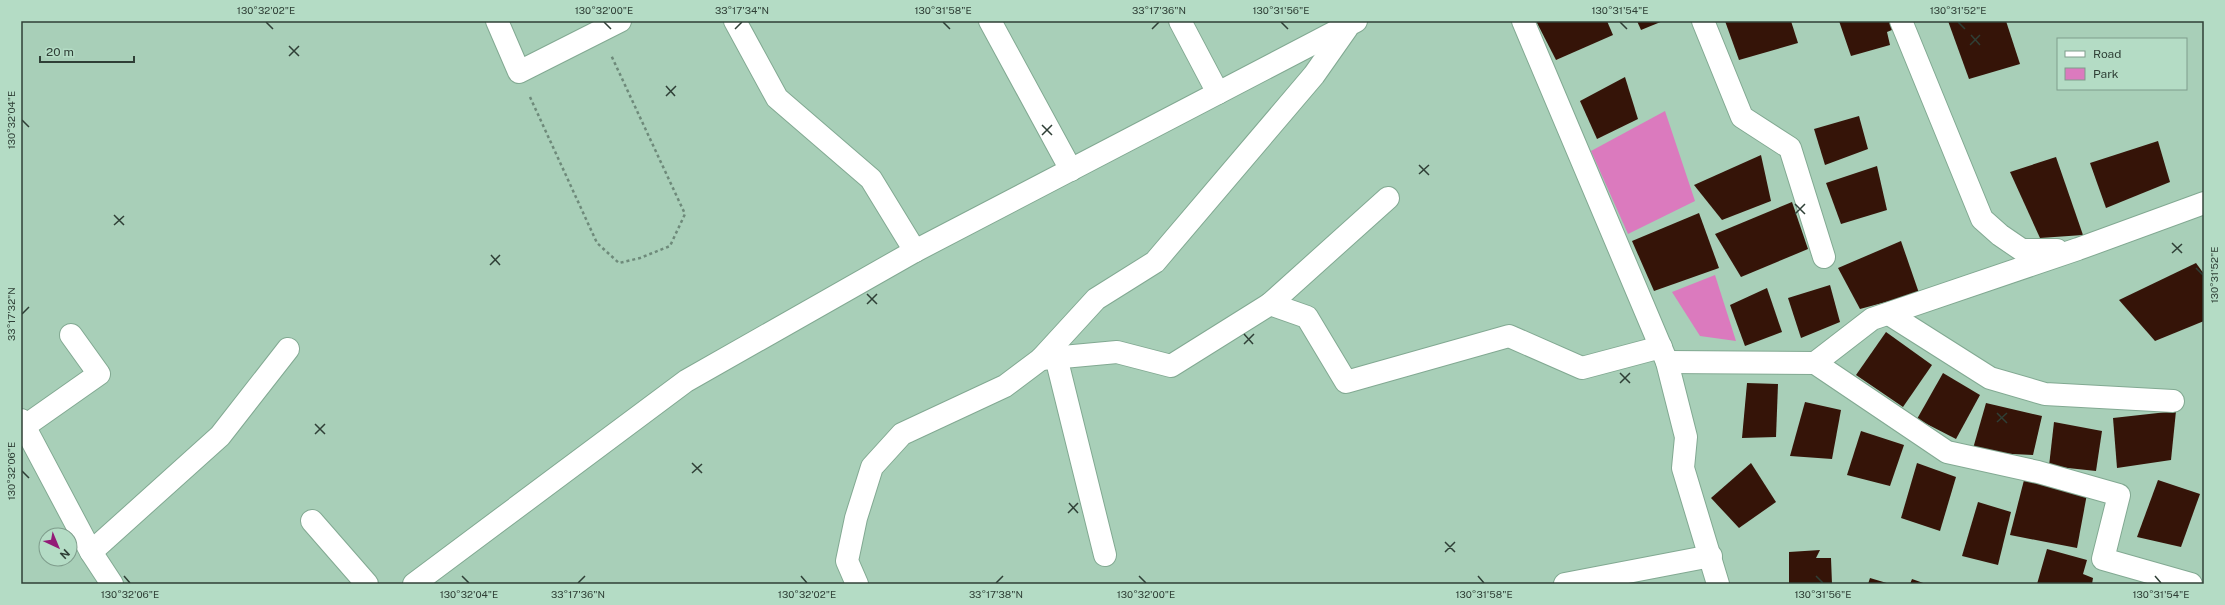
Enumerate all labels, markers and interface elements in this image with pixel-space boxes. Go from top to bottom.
text: 130°32'02"E [237,4,295,16]
text: 130°32'00"E [575,4,633,16]
text: 33°17'34"N [715,4,769,16]
text: 130°31'58"E [914,4,972,16]
text: 33°17'36"N [1132,4,1186,16]
text: 130°31'56"E [1253,4,1310,16]
text: 130°31'54"E [1591,4,1649,16]
text: 130°31'52"E [1930,4,1986,16]
scale bar [40,38,134,64]
legend [2057,38,2187,90]
text: 20 m [46,45,74,59]
text: Road [2093,47,2121,61]
text: Park [2093,67,2119,81]
text: 130°32'04"E [5,91,17,149]
text: 130°31'52"E [2208,247,2220,303]
text: 33°17'32"N [5,287,17,341]
text: 130°32'06"E [5,442,17,500]
north arrow [38,527,78,567]
text: N [58,547,72,561]
text: 130°32'06"E [101,588,159,600]
text: 130°32'04"E [440,588,498,600]
text: 33°17'36"N [551,588,605,600]
text: 130°32'02"E [778,588,836,600]
text: 33°17'38"N [969,588,1023,600]
text: 130°32'00"E [1117,588,1175,600]
text: 130°31'58"E [1455,588,1513,600]
text: 130°31'56"E [1795,588,1852,600]
text: 130°31'54"E [2132,588,2190,600]

